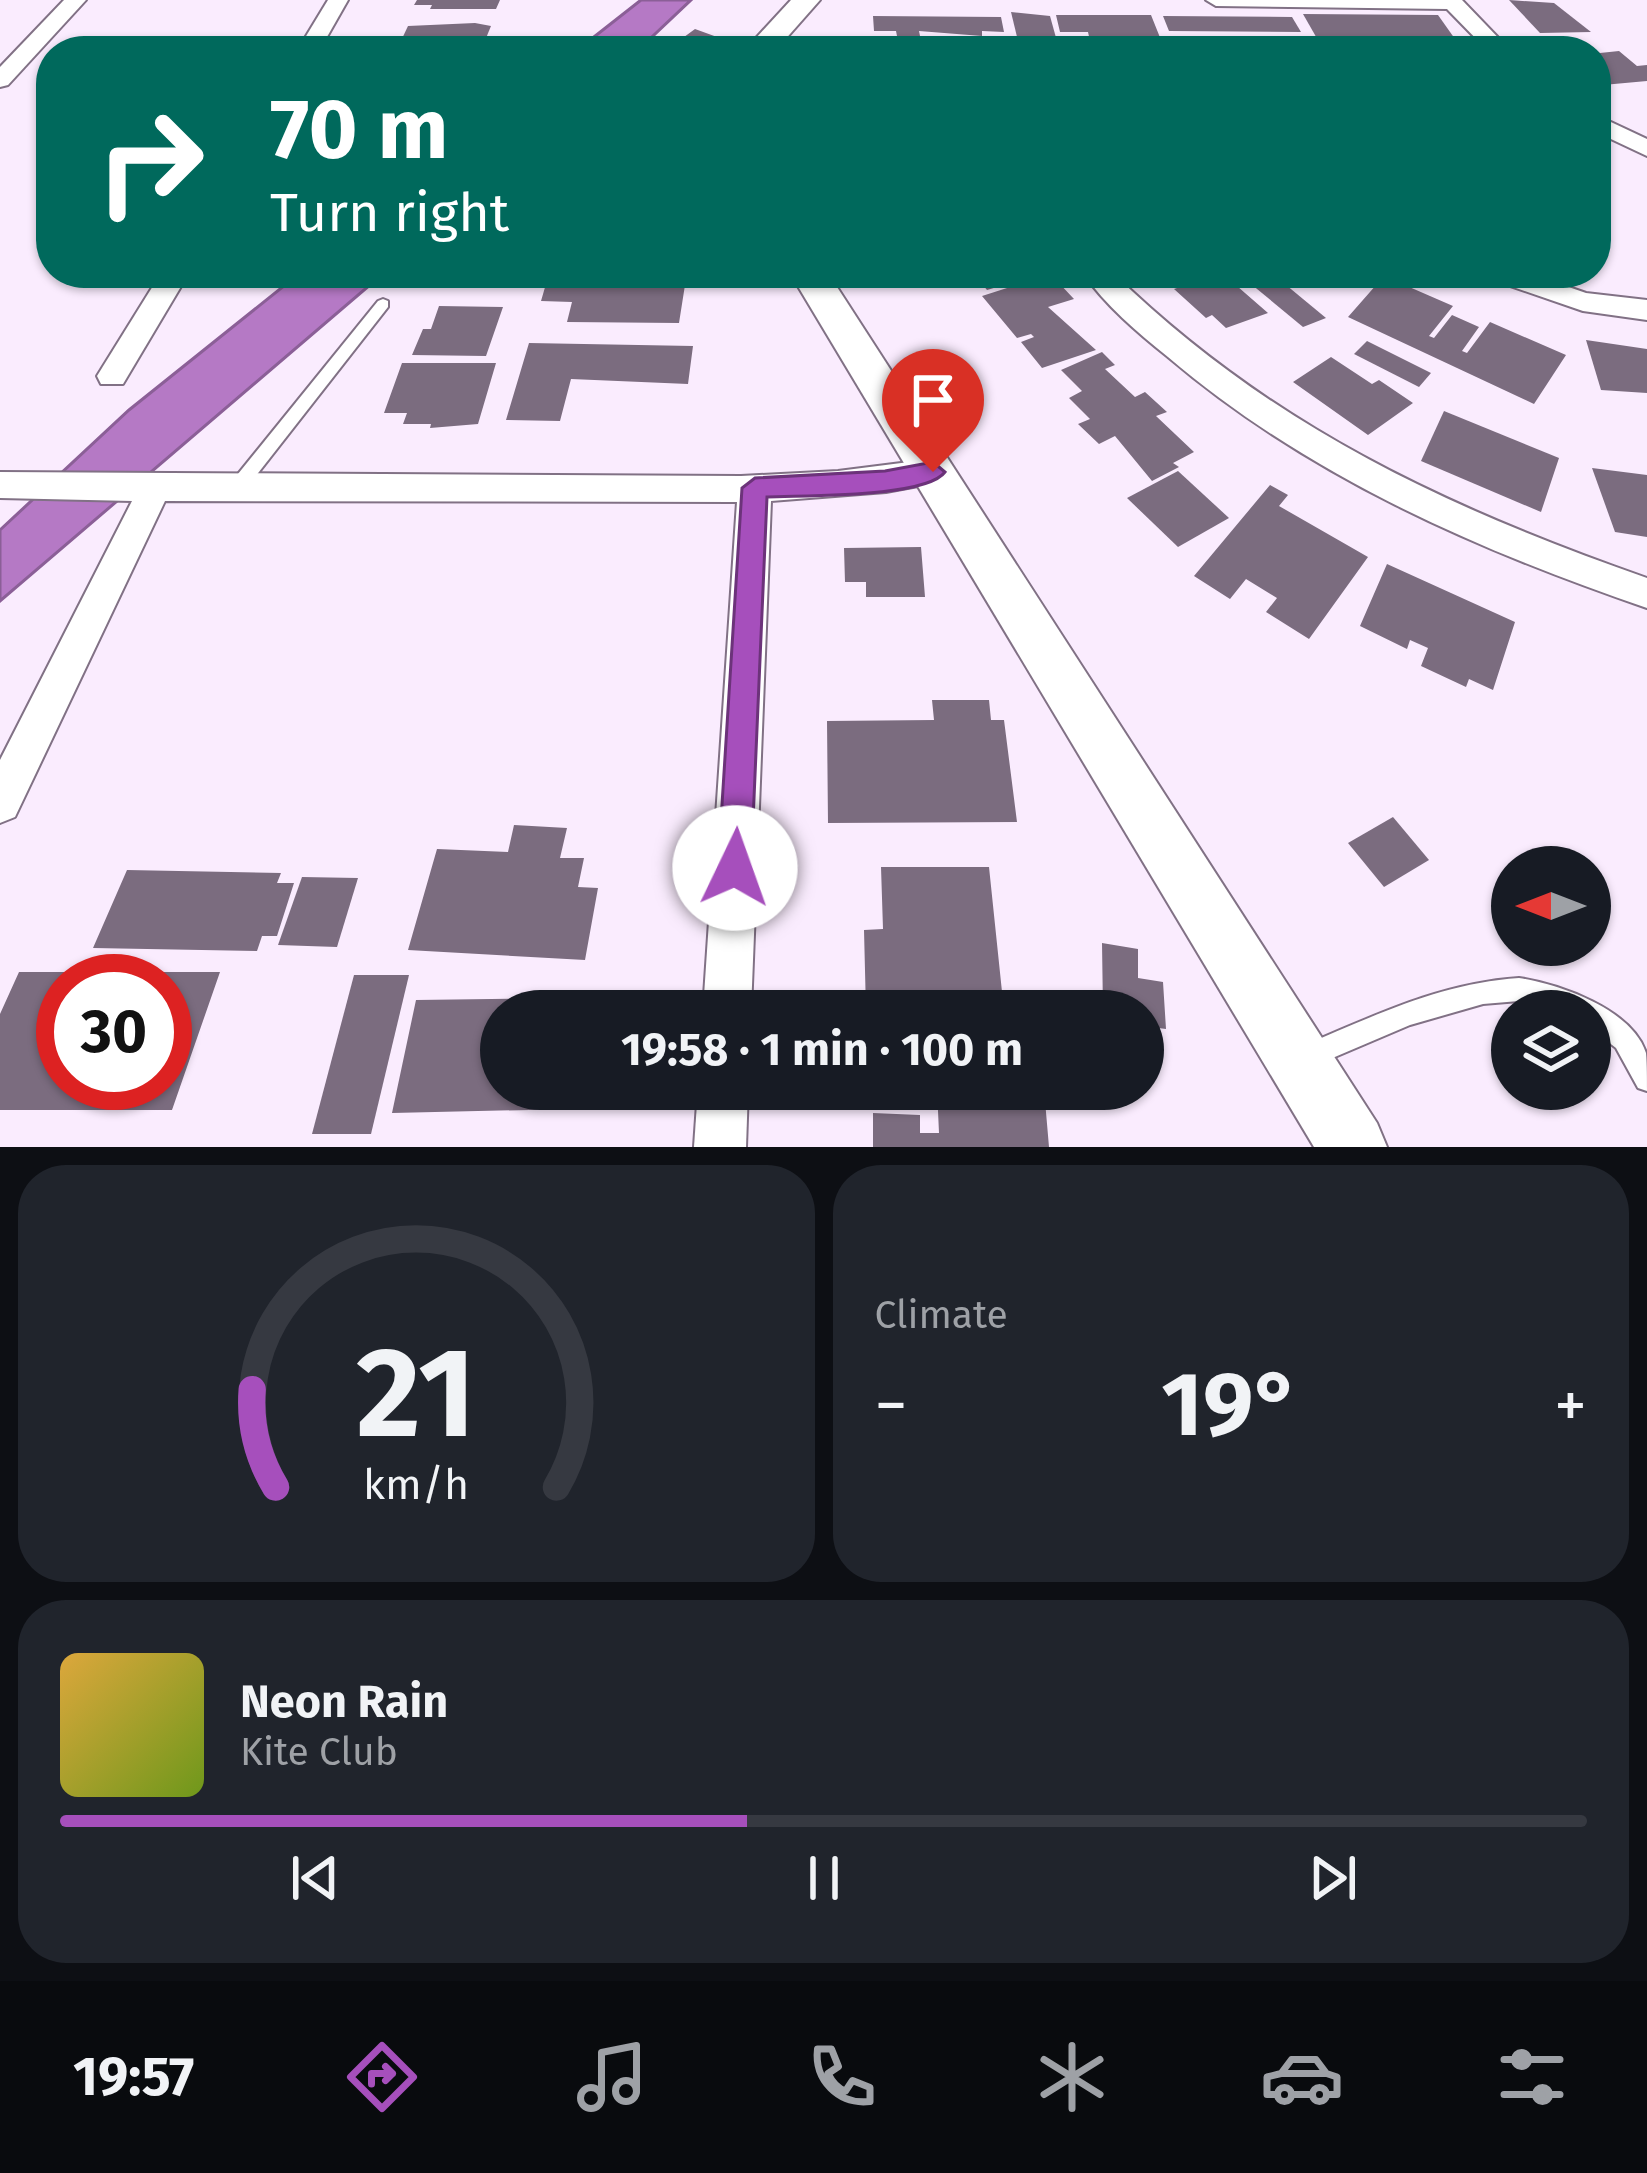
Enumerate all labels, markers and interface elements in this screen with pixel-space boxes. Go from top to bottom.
text: 70 m [270,79,448,180]
icon: right [72,84,228,240]
text: Turn right [270,181,509,245]
pin [882,349,984,472]
icon: arrive [900,367,966,433]
position arrow [672,805,798,931]
north arrow [1491,846,1611,966]
map controls [1491,846,1611,1110]
speed limit sign: 30 [36,954,192,1110]
button: layers [1491,990,1611,1110]
text: 19:58 · 1 min · 100 m [621,1023,1023,1077]
text: Climate [875,1292,1008,1338]
text: 21 [356,1319,476,1469]
text: 19° [1161,1351,1300,1459]
text: − [875,1366,908,1445]
text: + [1554,1366,1587,1445]
text: km/h [363,1458,469,1509]
text: Neon Rain [240,1675,448,1729]
text: Kite Club [240,1729,398,1775]
icon: previous [282,1845,348,1911]
icon: pause [791,1845,857,1911]
icon: next [1300,1845,1366,1911]
icon: directions [340,2035,424,2119]
icon: music [570,2035,654,2119]
icon: phone [800,2035,884,2119]
icon: climate [1030,2035,1114,2119]
icon: car [1260,2035,1344,2119]
icon: filters [1490,2035,1574,2119]
text: 19:57 [73,2045,194,2109]

